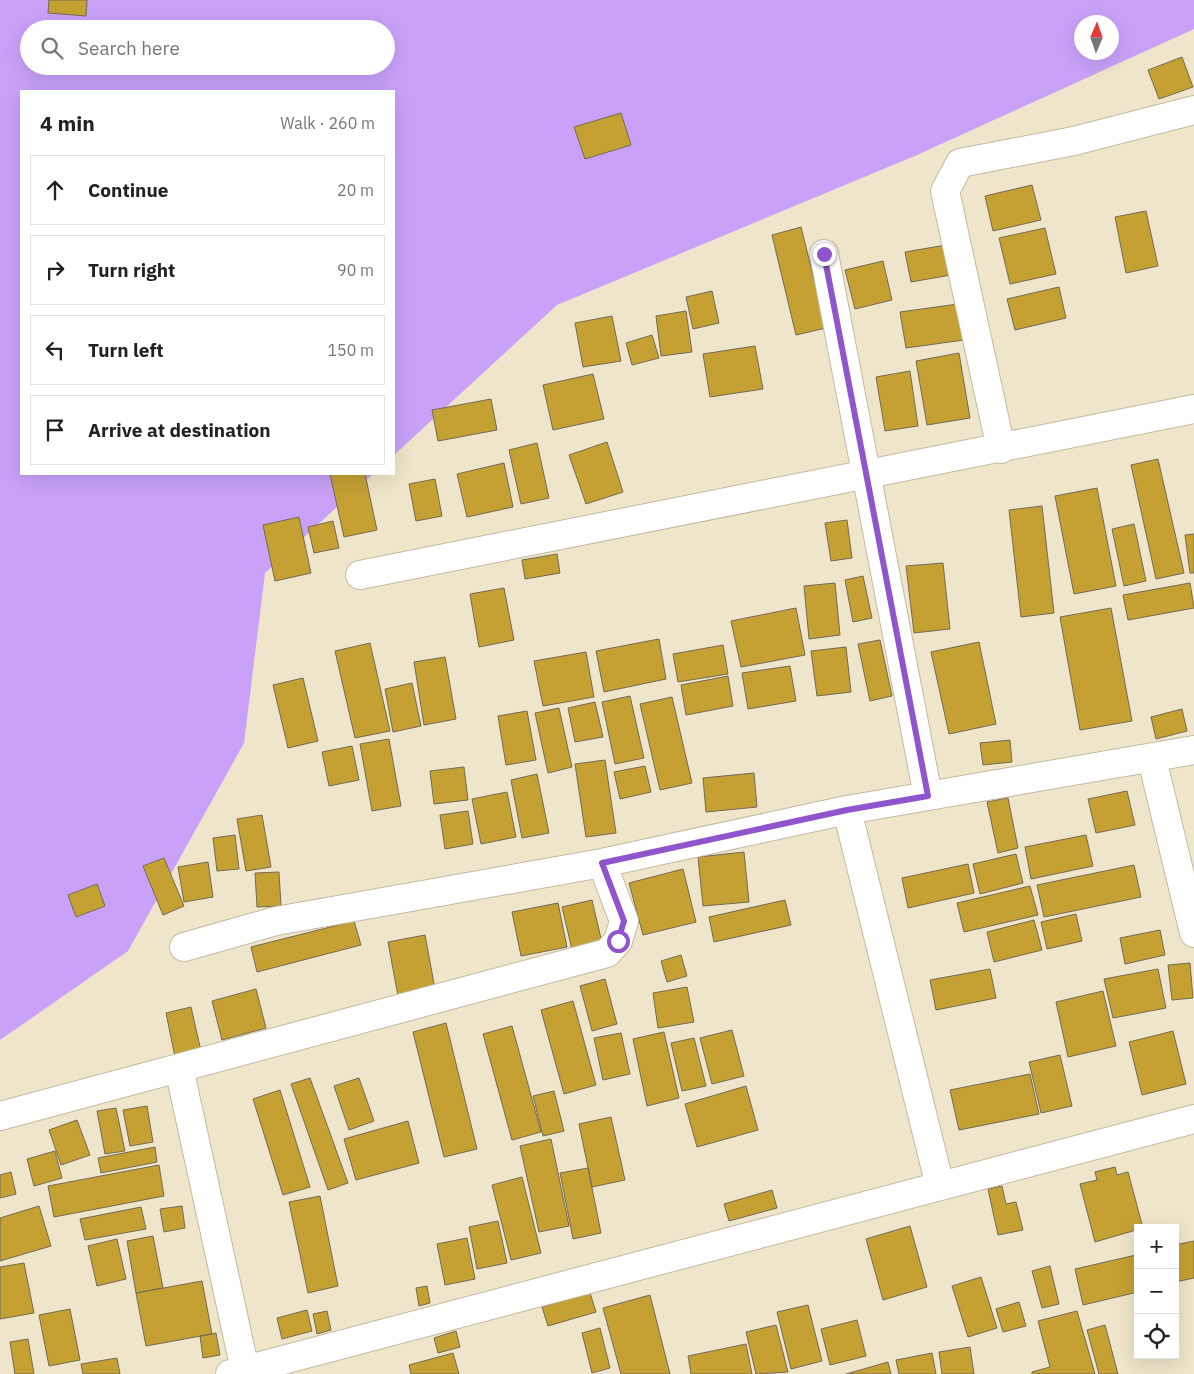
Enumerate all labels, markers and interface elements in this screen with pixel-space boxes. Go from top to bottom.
north arrow [1074,15,1119,60]
search box [20,20,395,75]
icon: search [38,34,66,62]
text: Search here [78,36,180,60]
text: 4 min [40,109,95,137]
text: Walk · 260 m [280,113,375,133]
icon: ahead [41,176,69,204]
text: Continue [88,178,168,202]
text: 20 m [337,180,374,200]
route end [813,243,836,266]
icon: right [41,256,69,284]
text: Turn right [88,258,175,282]
text: 90 m [337,260,374,280]
icon: left [41,336,69,364]
text: Turn left [88,338,164,362]
text: 150 m [327,340,374,360]
icon: arrive [41,416,69,444]
text: Arrive at destination [88,418,271,442]
route start [607,930,630,953]
map controls [1134,1224,1179,1359]
button: + [1134,1224,1179,1269]
button: − [1134,1269,1179,1314]
button: locate [1134,1314,1179,1359]

